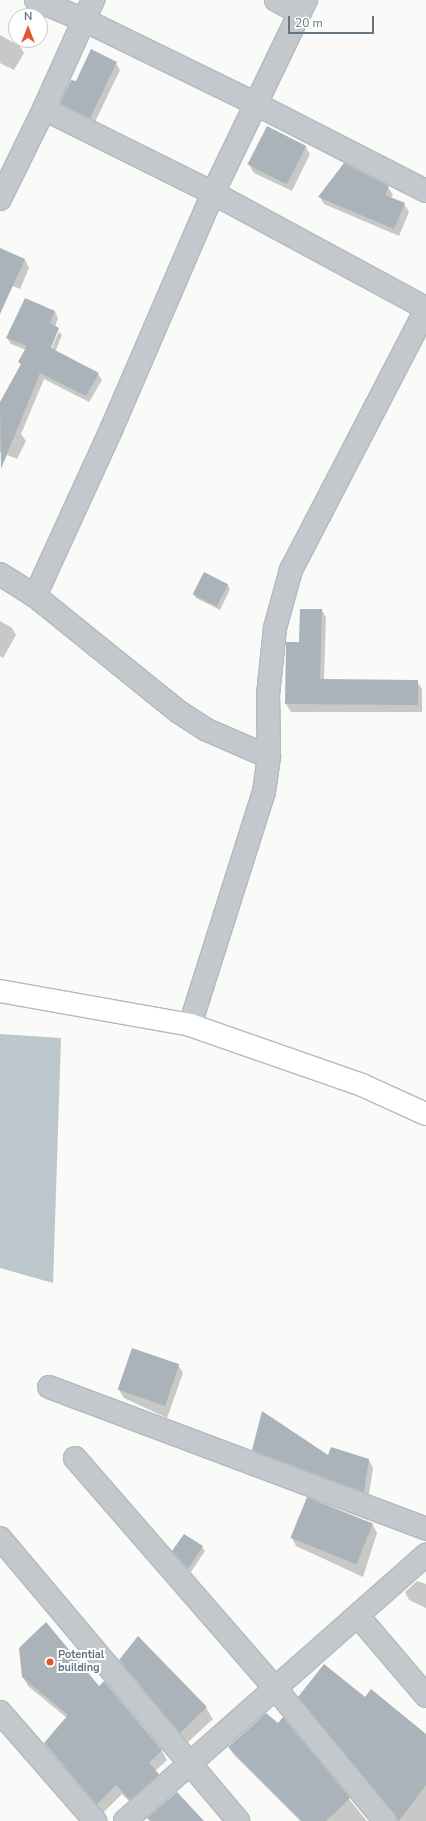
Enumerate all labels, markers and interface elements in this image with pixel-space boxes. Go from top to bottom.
north arrow [8,8,48,48]
scale bar [290,8,376,34]
text: N [24,9,32,24]
text: 20 m [295,15,323,31]
place label: Potential building [58,1649,104,1675]
marker: Potential building [45,1657,55,1667]

